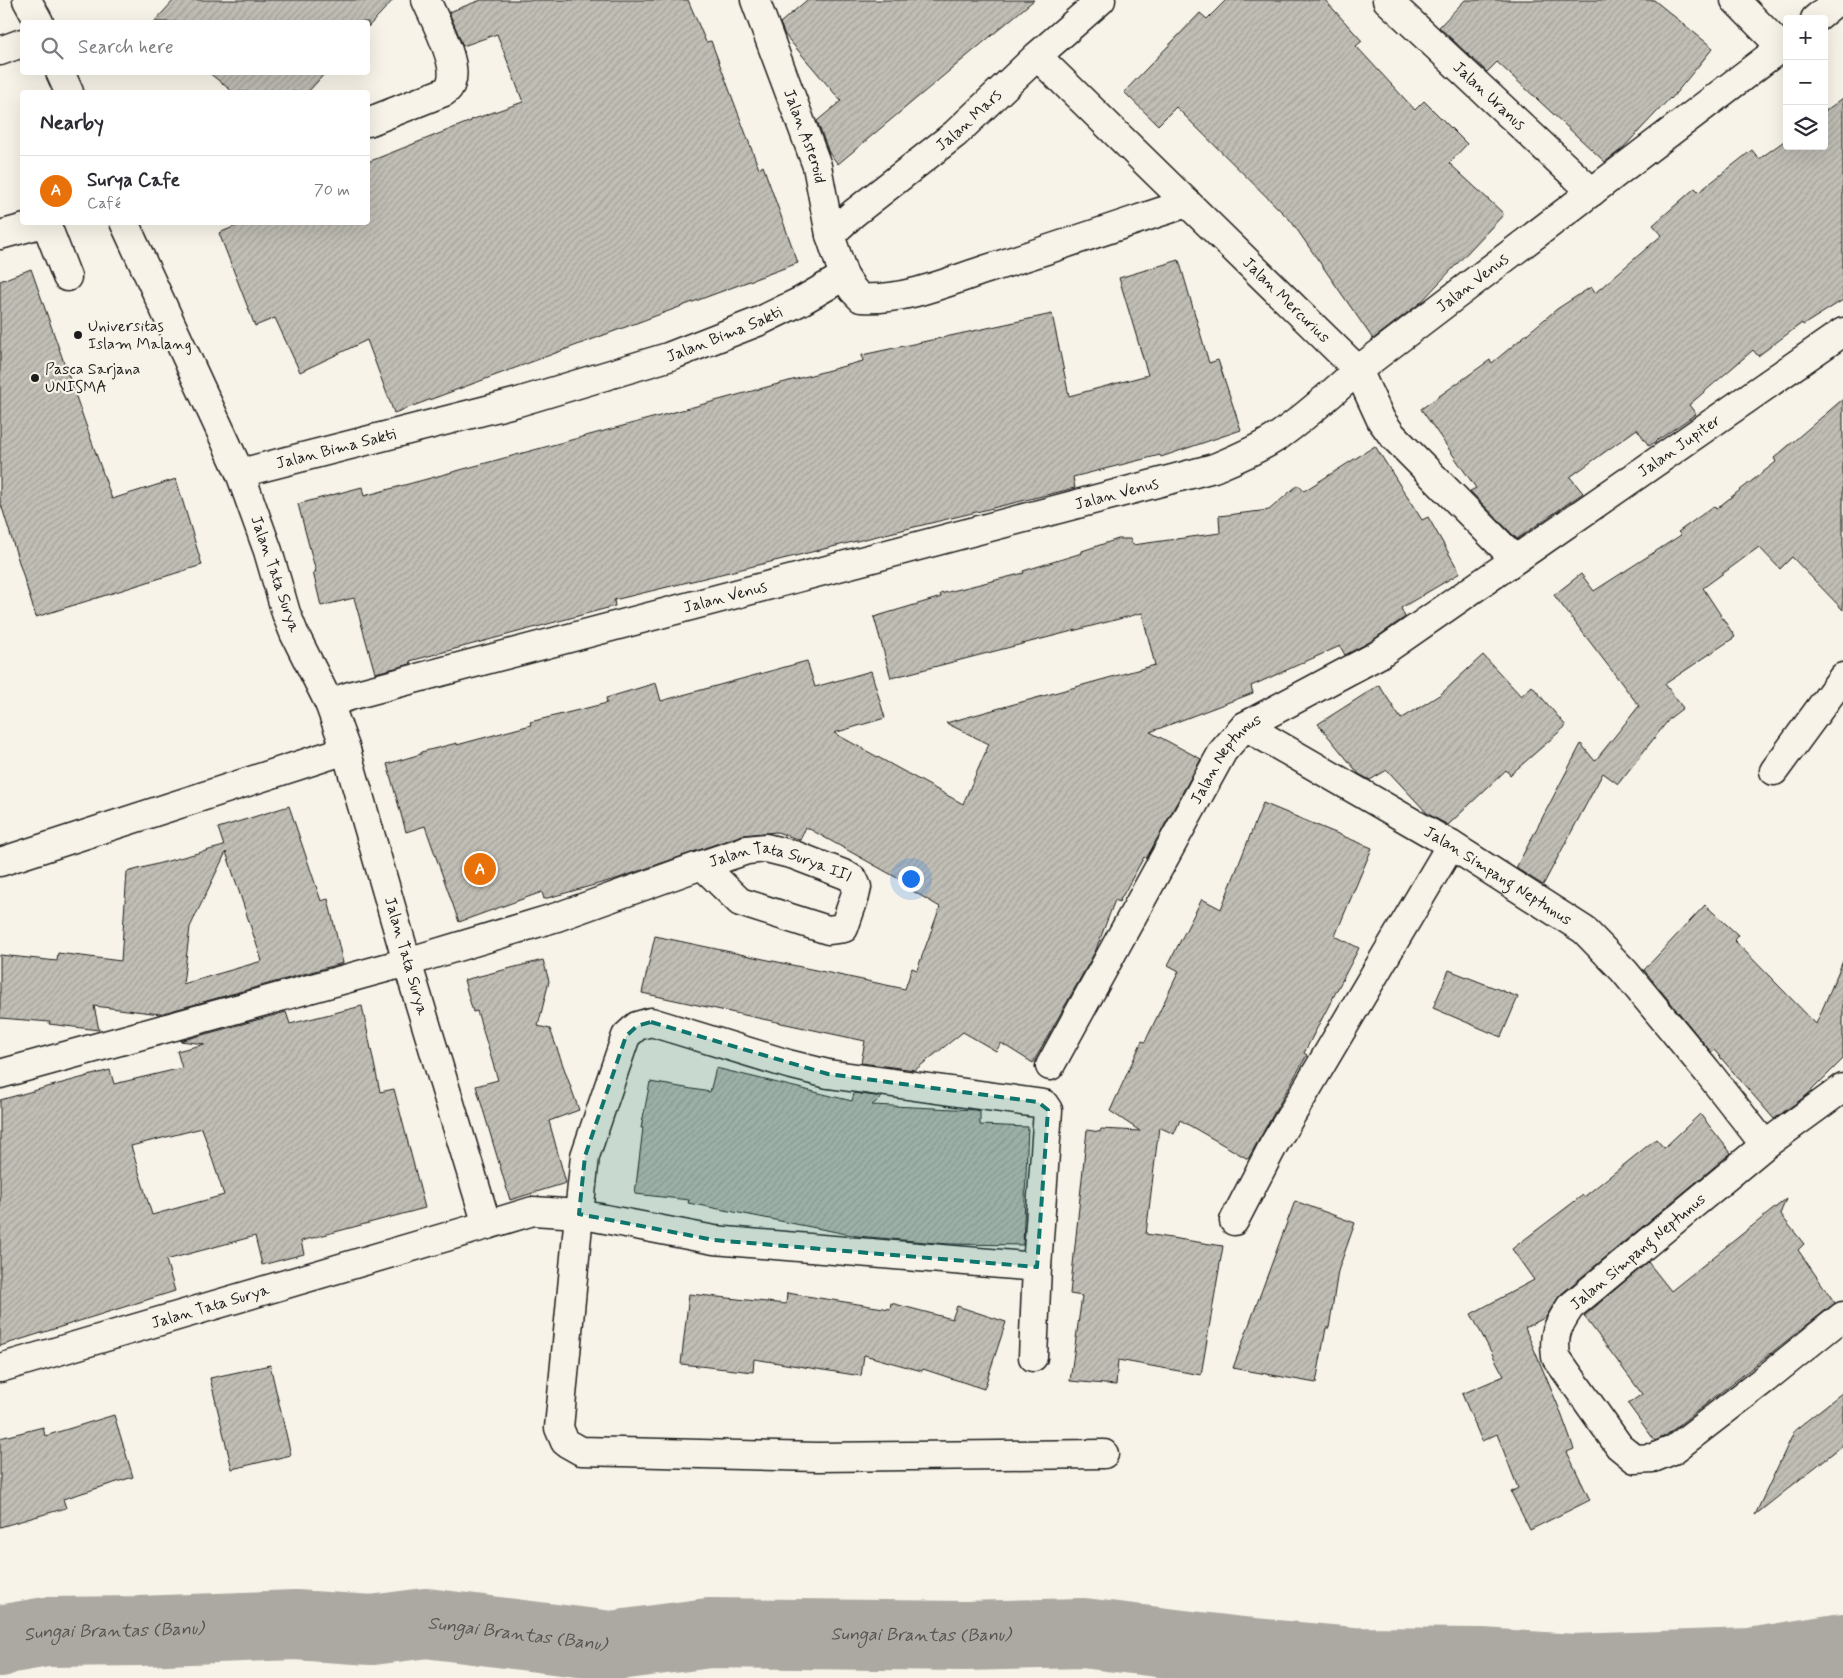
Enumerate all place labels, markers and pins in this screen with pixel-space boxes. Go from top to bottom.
place label: Universitas Islam Malang [88,316,192,355]
marker: Universitas Islam Malang [72,329,84,341]
place label: Pasca Sarjana UNISMA [45,359,140,398]
marker: Pasca Sarjana UNISMA [29,372,41,384]
pin: A [464,850,496,888]

